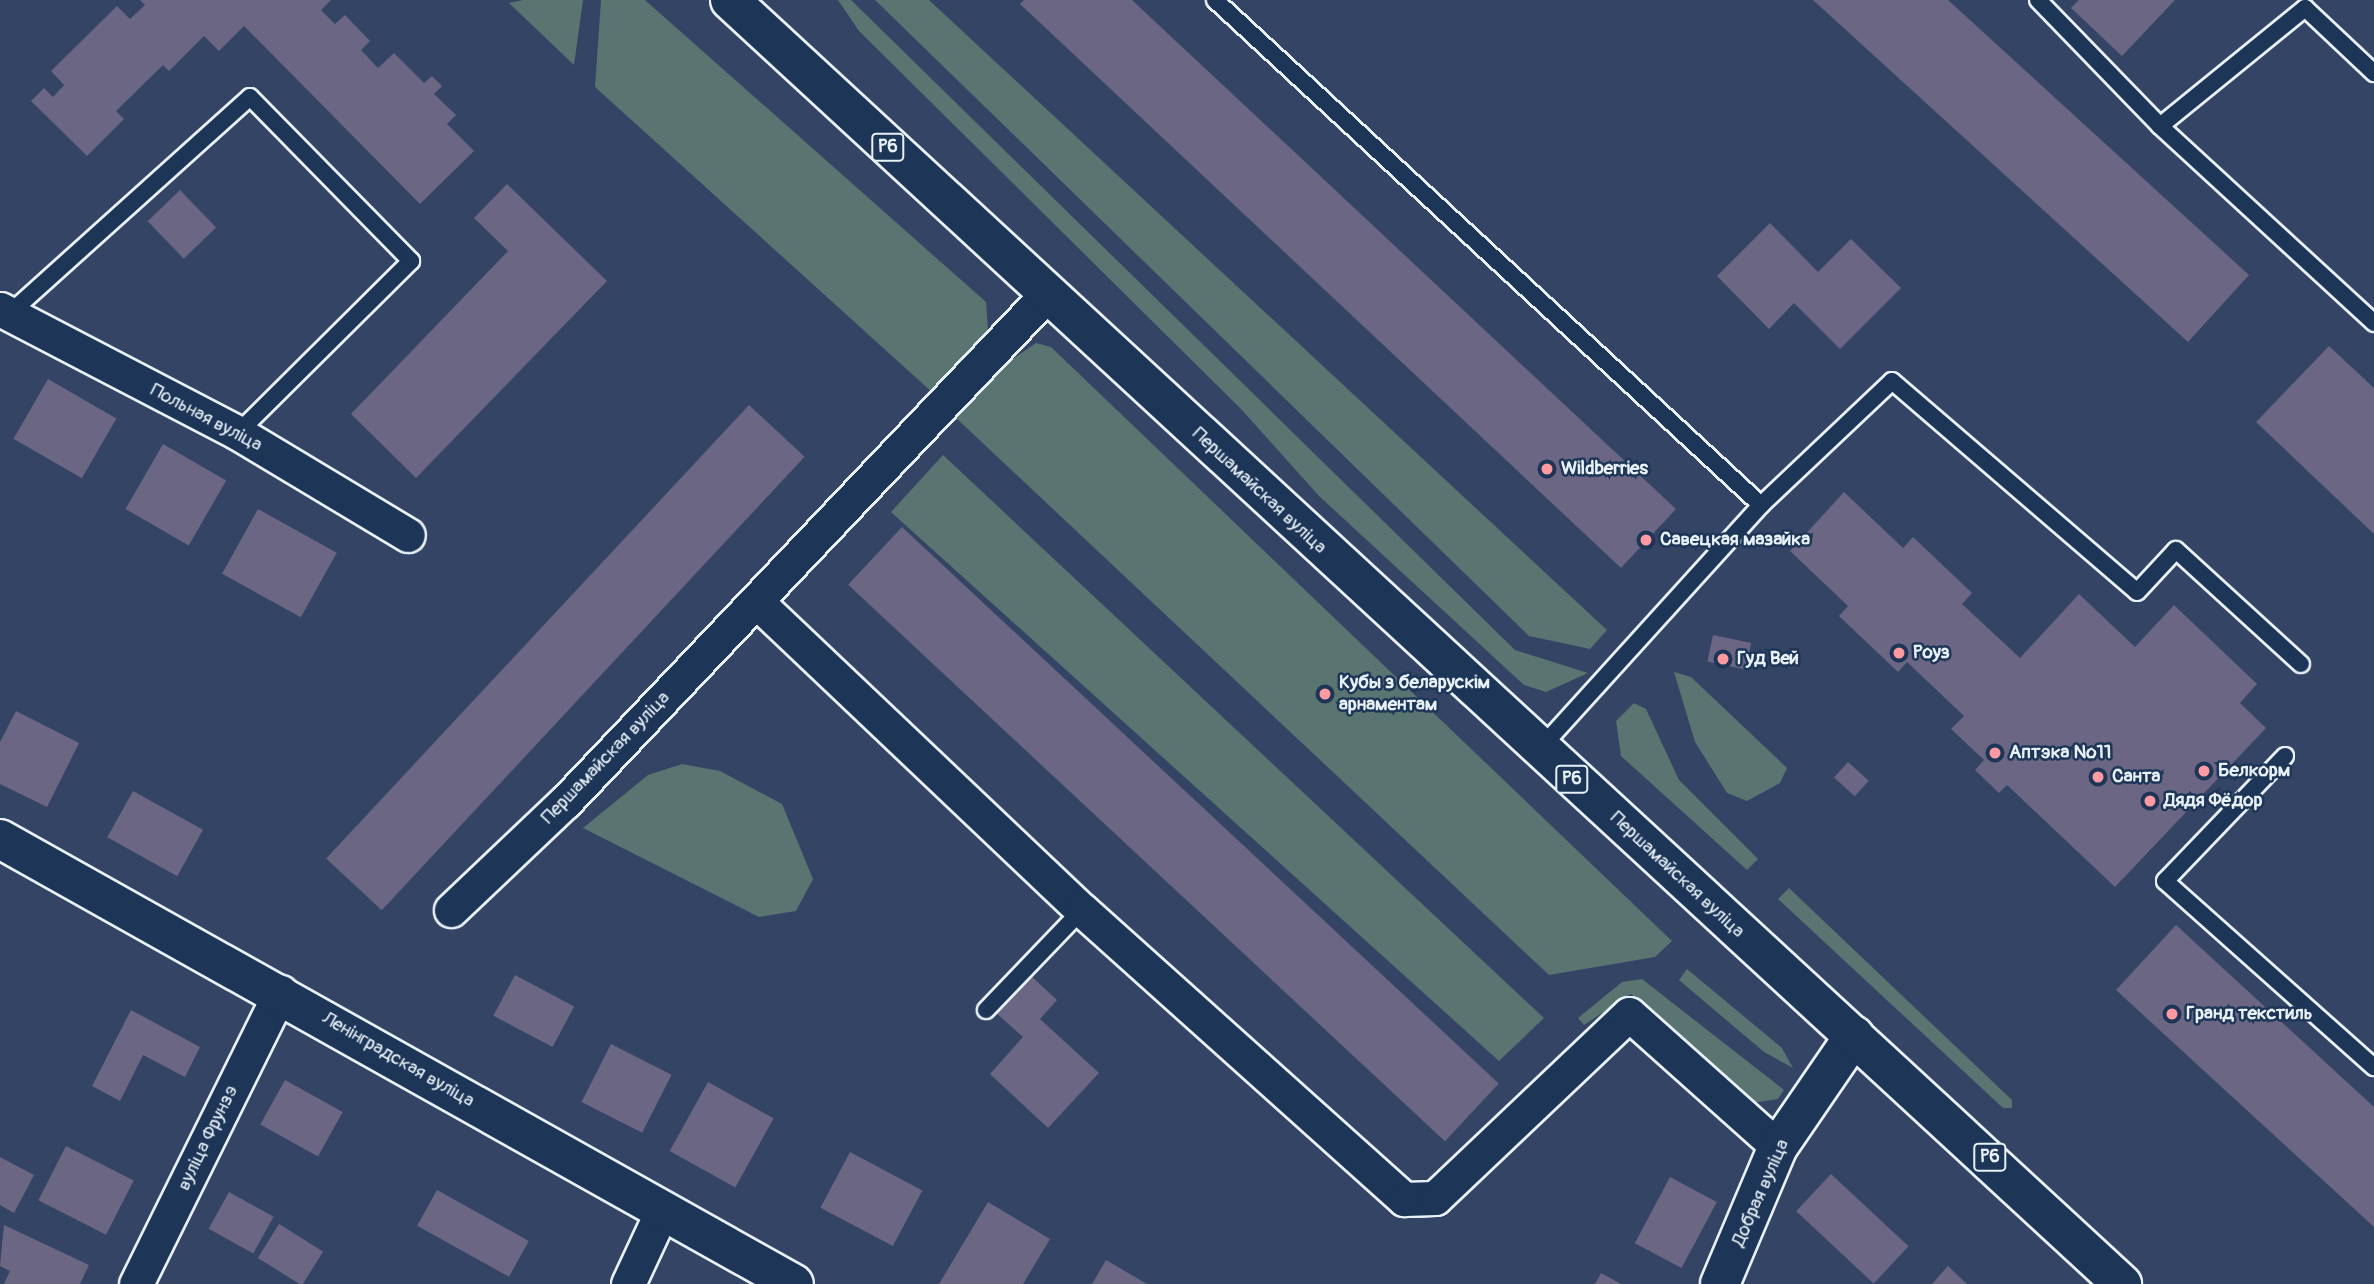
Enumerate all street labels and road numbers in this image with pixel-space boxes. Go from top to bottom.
road number: Р6 [870,132,906,162]
street label: Польная вуліца [146,379,266,457]
street label: Першамайская вуліца [1187,423,1331,559]
street label: Першамайская вуліца [537,687,675,829]
road number: Р6 [1554,764,1590,794]
street label: Першамайская вуліца [1605,807,1749,943]
street label: Ленінградская вуліца [318,1007,478,1113]
street label: вуліца Фрунзэ [173,1082,243,1194]
street label: Добрая вуліца [1727,1136,1795,1250]
road number: Р6 [1972,1142,2008,1172]

